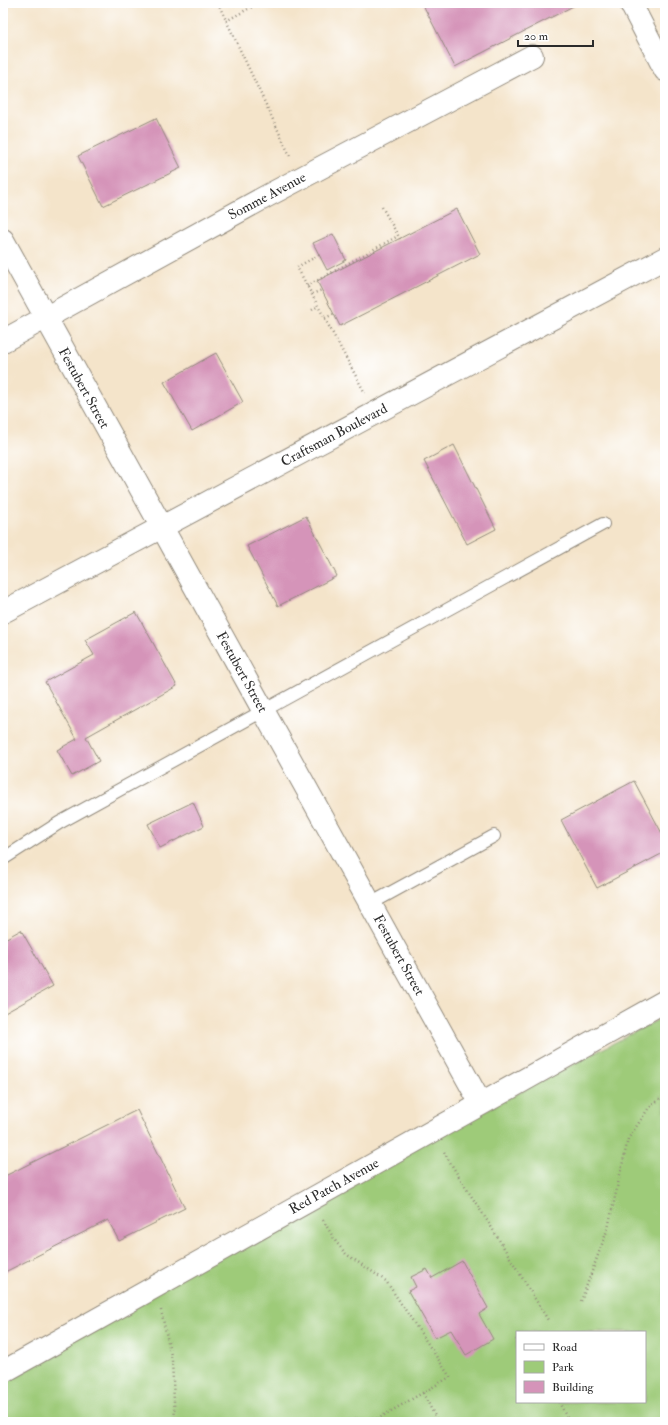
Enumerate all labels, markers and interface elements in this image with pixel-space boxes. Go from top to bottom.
scale bar [518,22,593,48]
text: 20 m [524,29,549,44]
street label: Somme Avenue [225,168,309,224]
street label: Festubert Street [55,345,113,432]
street label: Craftsman Boulevard [278,400,390,470]
street label: Festubert Street [213,629,271,716]
street label: Festubert Street [370,912,428,999]
street label: Red Patch Avenue [286,1154,382,1218]
legend [516,1331,646,1403]
text: Road [552,1340,577,1355]
text: Park [552,1360,574,1375]
text: Building [552,1380,595,1395]

